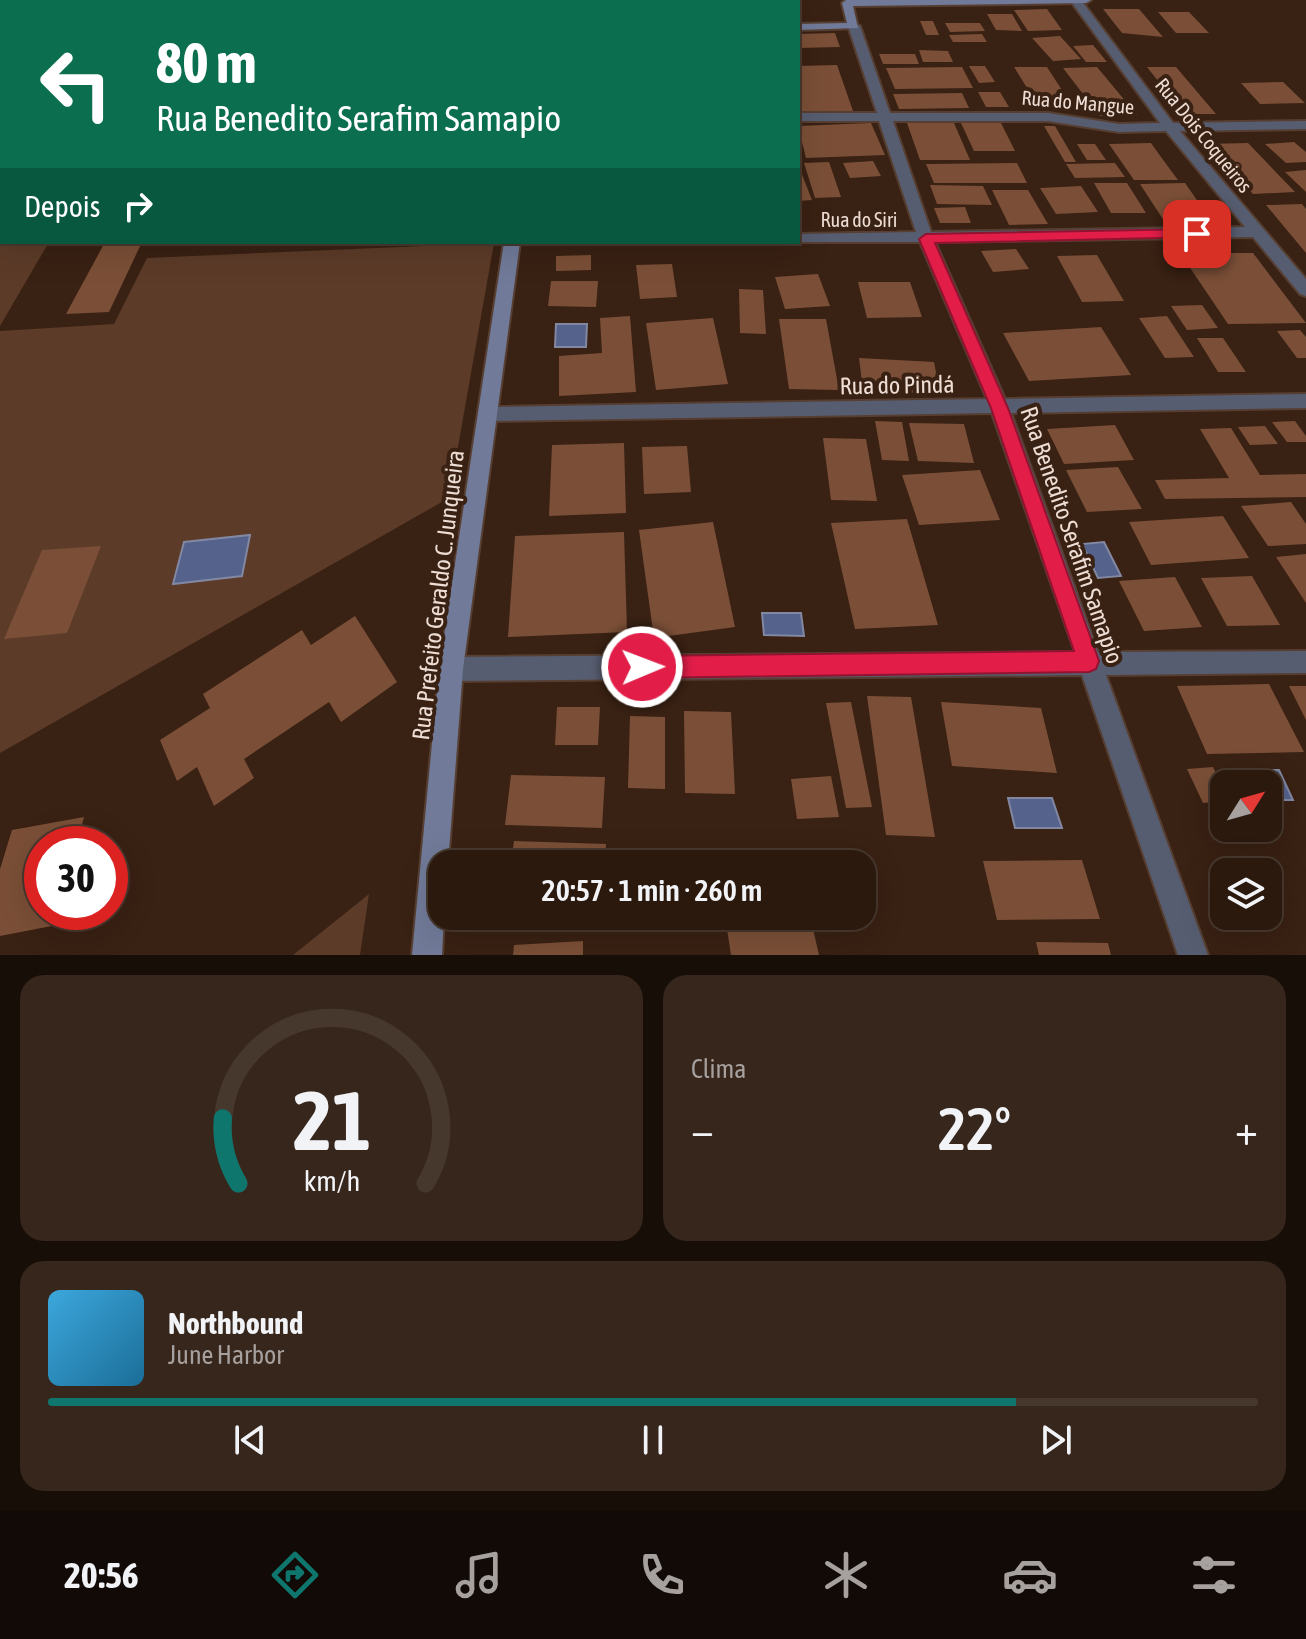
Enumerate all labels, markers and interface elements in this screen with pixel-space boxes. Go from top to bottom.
text: 80 m [156,31,257,95]
icon: left [24,32,128,136]
street label: Rua Dois Coqueiros [1151,73,1257,197]
street label: Rua do Mangue [1021,86,1135,118]
text: Rua Benedito Serafim Samapio [156,97,561,139]
icon: right [116,184,160,228]
text: Depois [24,189,100,223]
pin [1163,200,1231,268]
street label: Rua do Siri [821,208,897,231]
icon: arrive [1175,212,1219,256]
street label: Rua do Pindá [839,370,955,400]
street label: Rua Benedito Serafim Samapio [1015,403,1129,667]
street label: Rua Prefeito Geraldo C. Junqueira [407,448,469,742]
position arrow [600,625,684,709]
north arrow [1210,770,1282,842]
map controls [1210,770,1282,930]
speed limit sign: 30 [24,826,128,930]
button: layers [1210,858,1282,930]
text: 20:57 · 1 min · 260 m [542,873,762,907]
text: Clima [691,1054,746,1084]
text: 21 [292,1072,371,1168]
text: 22° [938,1094,1011,1163]
text: − [691,1104,714,1154]
text: + [1235,1104,1258,1154]
text: km/h [303,1164,360,1197]
text: Northbound [168,1306,303,1340]
text: June Harbor [168,1340,284,1370]
icon: previous [228,1418,272,1462]
icon: pause [631,1418,675,1462]
icon: next [1034,1418,1078,1462]
icon: directions [267,1547,323,1603]
icon: music [451,1547,507,1603]
icon: phone [634,1547,690,1603]
icon: climate [818,1547,874,1603]
icon: car [1002,1547,1058,1603]
icon: filters [1186,1547,1242,1603]
text: 20:56 [64,1554,139,1596]

